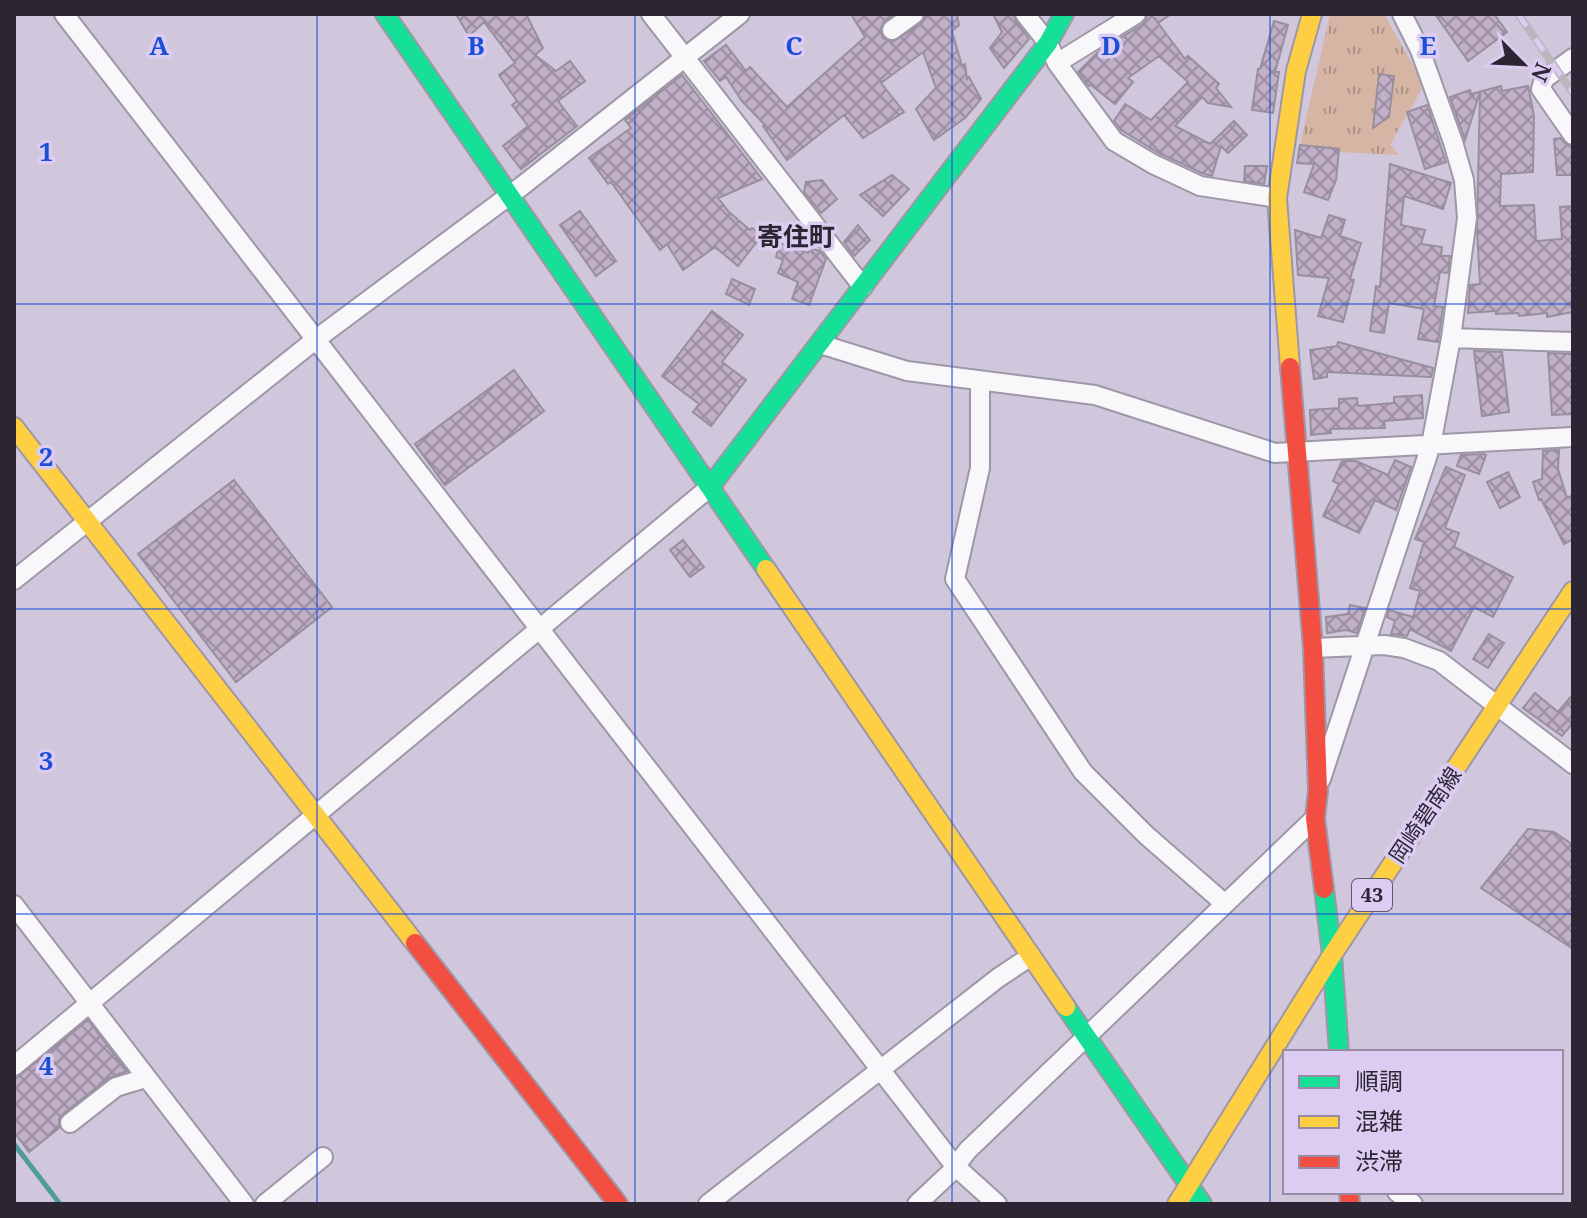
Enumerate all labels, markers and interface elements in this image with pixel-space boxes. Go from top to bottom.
north arrow [1483,24,1563,104]
text: A [149,27,169,63]
text: B [467,27,485,63]
text: C [785,27,803,63]
text: D [1101,27,1121,63]
text: E [1420,27,1437,63]
text: N [1525,59,1559,87]
text: 1 [39,133,53,169]
district label: 寄住町 [757,218,835,254]
text: 2 [39,438,53,474]
text: 3 [39,742,53,778]
street label: 岡崎碧南線 [1381,760,1467,868]
road number: 43 [1352,879,1392,911]
text: 4 [39,1047,54,1083]
legend [1283,1050,1563,1194]
text: 順調 [1355,1064,1403,1097]
text: 混雑 [1355,1104,1403,1137]
text: 渋滞 [1355,1144,1403,1177]

